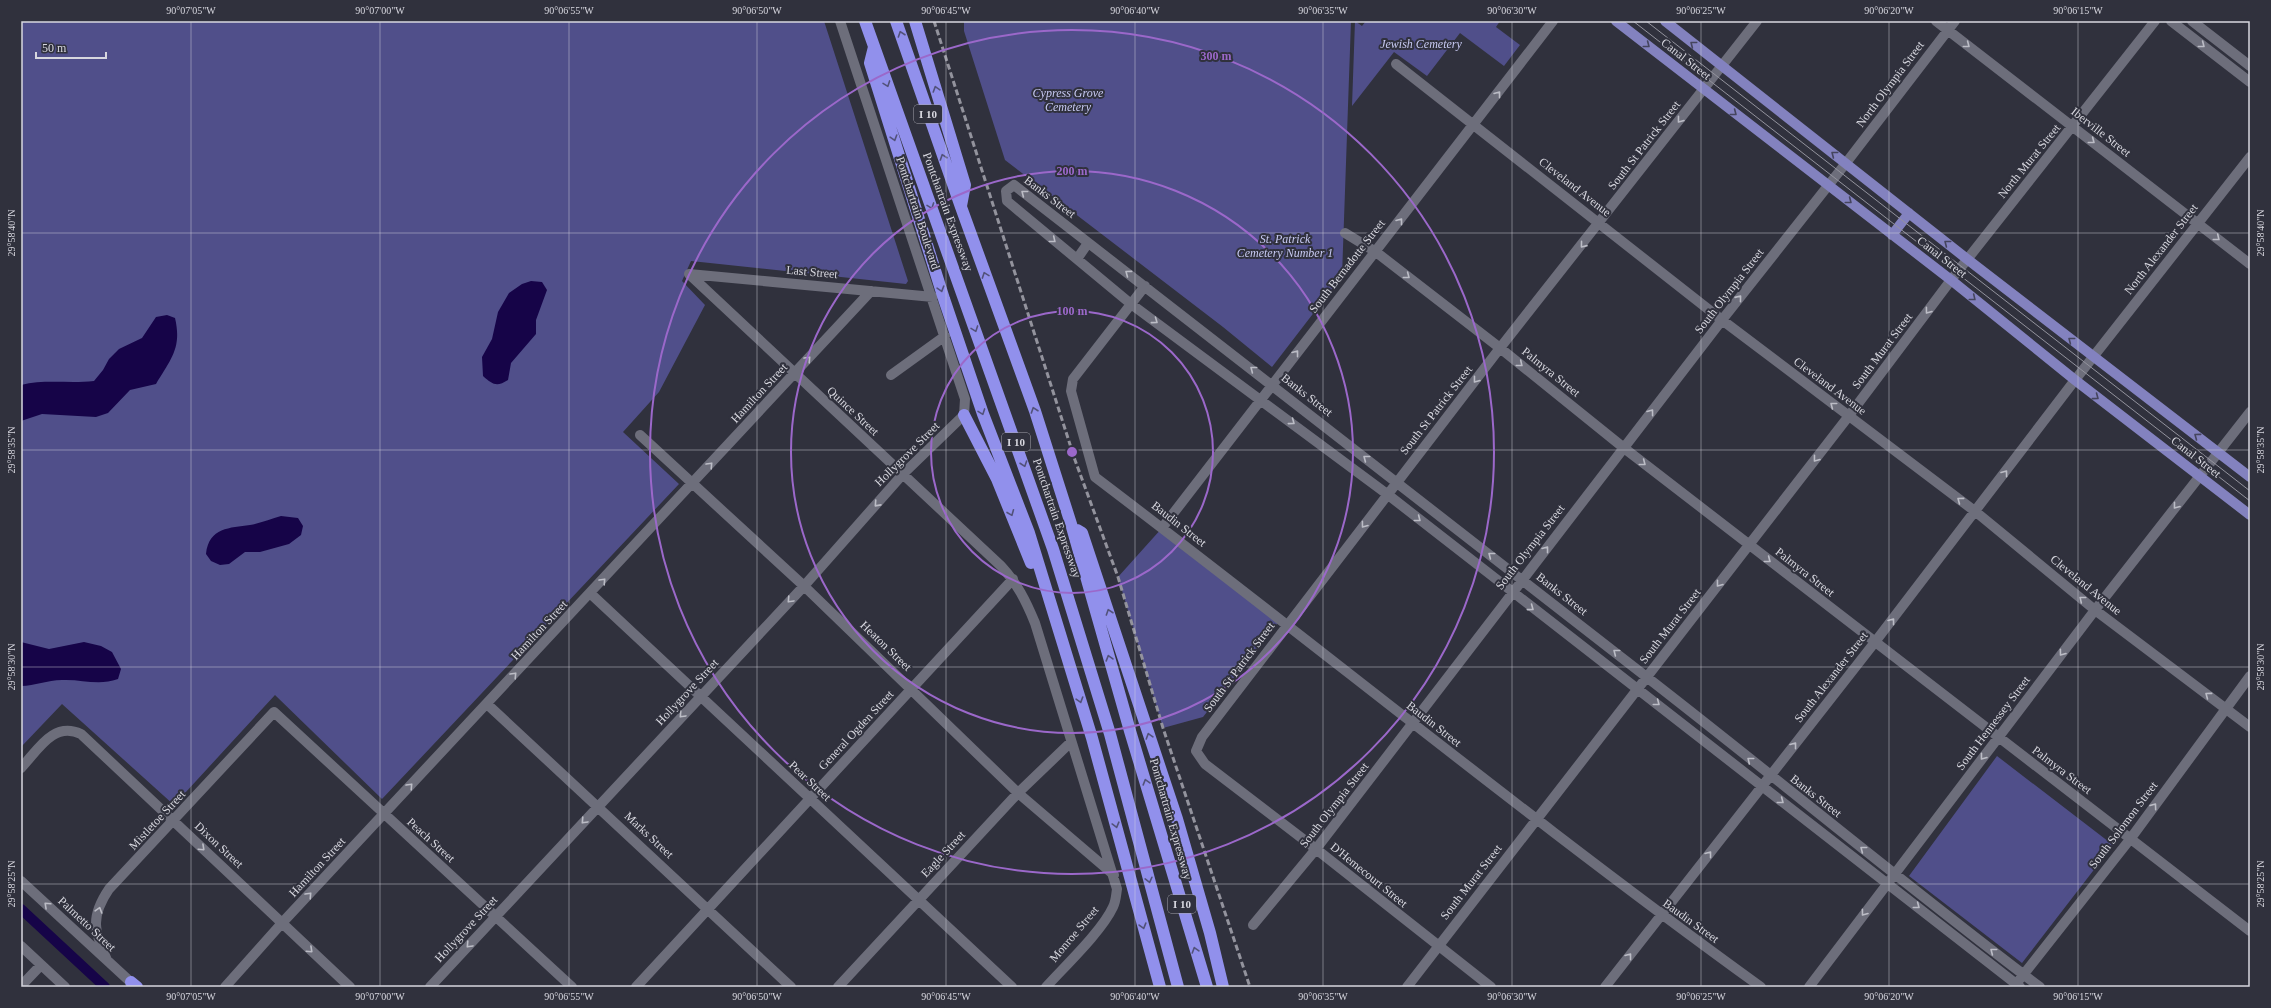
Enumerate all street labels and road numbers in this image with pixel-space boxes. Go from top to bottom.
street label: Canal Street [1658,35,1714,83]
street label: North Olympia Street [1853,38,1927,130]
street label: South St Patrick Street [1605,97,1683,192]
street label: Iberville Street [2068,104,2134,160]
road number: I 10 [914,105,942,123]
street label: North Murat Street [1995,121,2064,201]
street label: Pontchartrain Expressway [920,151,976,273]
street label: Pontchartrain Boulevard [893,155,943,271]
street label: Cleveland Avenue [1536,155,1614,219]
street label: Banks Street [1021,173,1079,221]
street label: North Alexander Street [2121,200,2201,297]
street label: South Bernadotte Street [1306,216,1388,315]
street label: Canal Street [1914,233,1970,281]
street label: South Olympia Street [1691,245,1767,336]
street label: Last Street [786,263,839,281]
street label: South Murat Street [1849,310,1915,392]
street label: Palmyra Street [1519,344,1584,400]
street label: Cleveland Avenue [1791,354,1869,418]
street label: Hamilton Street [728,360,791,426]
street label: South St Patrick Street [1397,362,1475,457]
street label: Banks Street [1279,371,1336,420]
street label: Quince Street [824,383,882,439]
street label: Hollygrove Street [872,418,943,489]
road number: I 10 [1002,433,1030,451]
street label: Canal Street [2168,433,2224,481]
street label: Pontchartrain Expressway [1030,456,1084,580]
street label: Baudin Street [1149,498,1210,550]
street label: South Olympia Street [1492,501,1568,592]
street label: Palmyra Street [1773,545,1838,600]
street label: Cleveland Avenue [2048,552,2124,618]
street label: Banks Street [1534,570,1591,619]
street label: South Murat Street [1636,585,1704,666]
street label: Hamilton Street [508,597,571,663]
street label: Heaton Street [858,618,915,674]
street label: South St Patrick Street [1201,619,1278,715]
street label: South Alexander Street [1791,628,1871,725]
street label: Hollygrove Street [653,655,722,728]
street label: South Hennessey Street [1953,673,2033,773]
street label: General Ogden Street [815,687,897,773]
street label: Baudin Street [1404,698,1465,750]
street label: Palmyra Street [2029,743,2095,797]
street label: Pontchartrain Expressway [1147,757,1195,881]
street label: Pear Street [786,758,834,804]
street label: South Olympia Street [1296,759,1372,850]
street label: Banks Street [1788,772,1845,821]
street label: South Solomon Street [2086,778,2161,871]
street label: Mistletoe Street [126,787,189,853]
street label: Marks Street [622,809,677,862]
street label: Peach Street [404,815,458,866]
street label: Dixon Street [192,819,247,871]
street label: Eagle Street [918,827,968,880]
street label: Hamilton Street [286,834,349,900]
street label: D'Hemecourt Street [1328,840,1411,911]
street label: South Murat Street [1437,841,1505,922]
street label: Hollygrove Street [432,892,501,965]
street label: Palmetto Street [55,894,119,955]
road number: I 10 [1168,895,1196,913]
street label: Baudin Street [1660,896,1722,946]
street label: Monroe Street [1046,903,1102,965]

